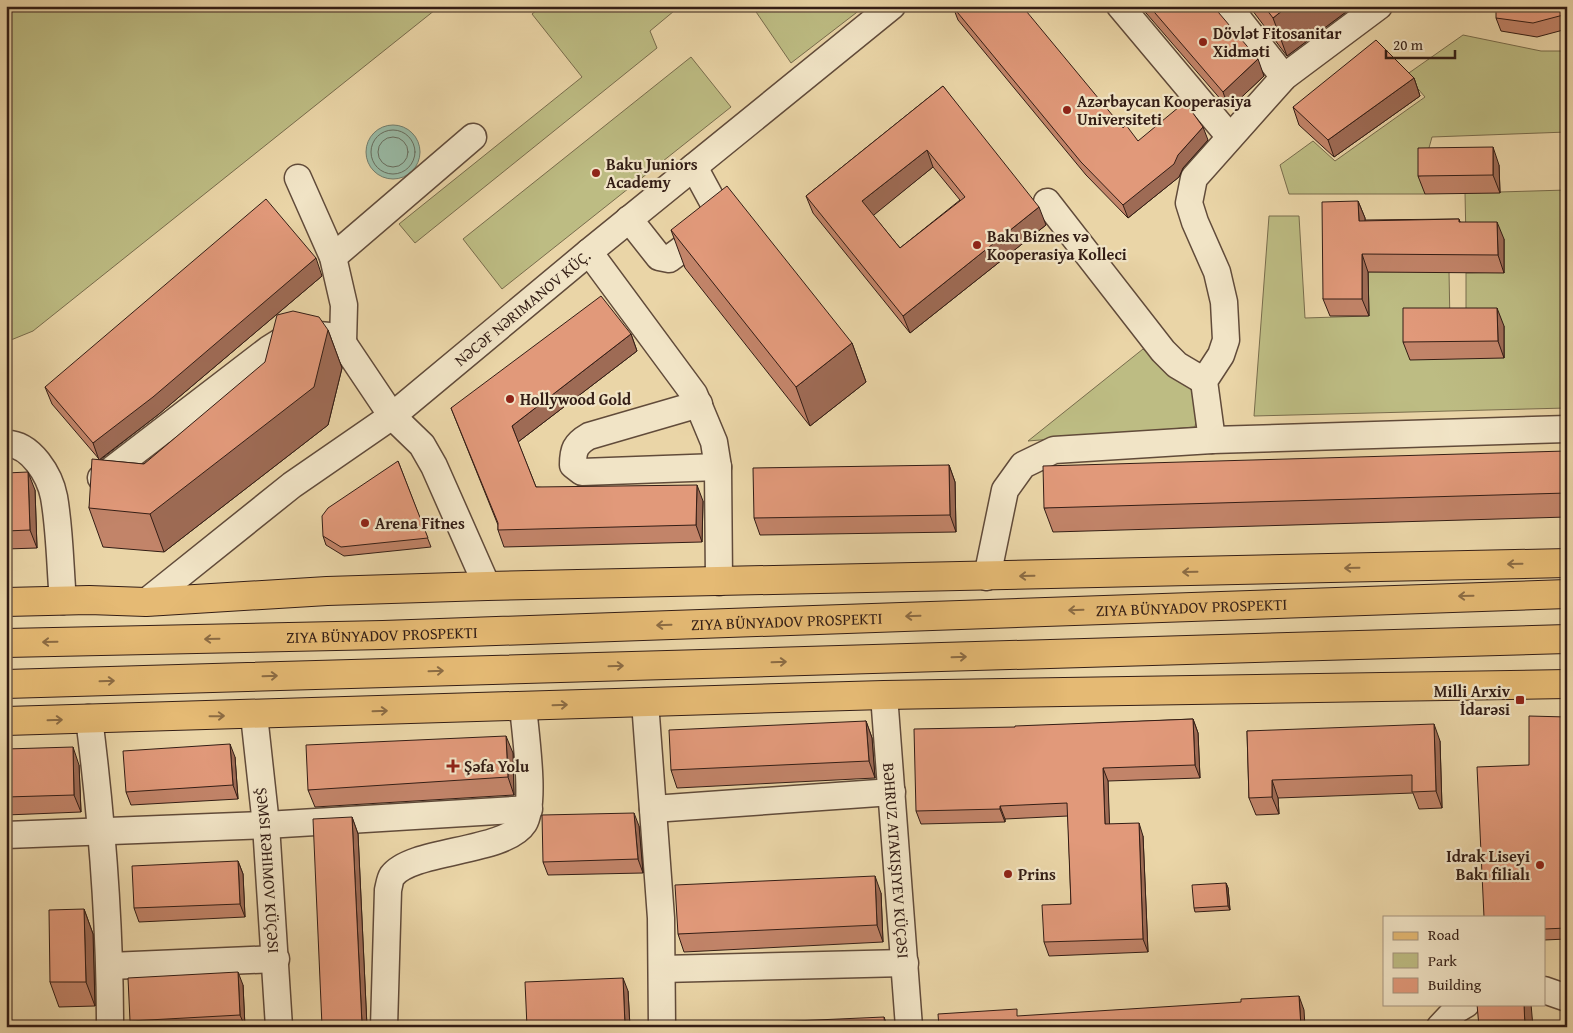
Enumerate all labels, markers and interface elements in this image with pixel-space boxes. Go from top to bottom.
place label: Dövlət Fitosanitar Xidməti [1213,21,1342,63]
scale bar [1386,28,1454,60]
text: 20 m [1393,34,1424,55]
marker: Dövlət Fitosanitar Xidməti [1197,36,1209,48]
place label: Azərbaycan Kooperasiya Universiteti [1077,89,1252,131]
marker: Azərbaycan Kooperasiya Universiteti [1061,104,1073,116]
place label: Baku Juniors Academy [606,152,698,194]
marker: Baku Juniors Academy [590,167,602,179]
place label: Bakı Biznes və Kooperasiya Kolleci [987,224,1127,266]
marker: Bakı Biznes və Kooperasiya Kolleci [971,239,983,251]
street label: NƏCƏF NƏRIMANOV KÜÇ. [449,244,596,372]
place label: Hollywood Gold [520,387,632,411]
marker: Hollywood Gold [504,393,516,405]
place label: Arena Fitnes [375,511,465,535]
marker: Arena Fitnes [359,517,371,529]
one-way arrow [1507,559,1523,569]
one-way arrow [1344,563,1360,573]
one-way arrow [1182,567,1198,577]
one-way arrow [1020,571,1036,581]
street label: ZIYA BÜNYADOV PROSPEKTI [1095,592,1288,622]
one-way arrow [1458,592,1474,601]
one-way arrow [1068,605,1084,615]
street label: ZIYA BÜNYADOV PROSPEKTI [691,606,883,636]
one-way arrow [906,611,922,620]
street label: ZIYA BÜNYADOV PROSPEKTI [286,620,478,649]
one-way arrow [656,620,672,629]
one-way arrow [204,634,220,643]
one-way arrow [42,637,58,647]
one-way arrow [950,652,966,661]
one-way arrow [771,657,787,666]
one-way arrow [608,662,624,671]
one-way arrow [428,667,444,676]
one-way arrow [262,671,278,681]
one-way arrow [99,676,115,686]
place label: Milli Arxiv İdarəsi [1434,679,1511,721]
marker: Milli Arxiv İdarəsi [1514,694,1526,706]
one-way arrow [552,700,568,710]
one-way arrow [372,706,388,715]
one-way arrow [209,711,225,720]
one-way arrow [47,715,63,724]
place label: Şəfa Yolu [464,754,530,778]
marker: Şəfa Yolu [446,759,460,773]
street label: BƏHRUZ ATAKIŞIYEV KÜÇƏSI [877,762,916,959]
street label: ŞƏMSI RƏHIMOV KÜÇƏSI [250,786,286,954]
place label: Idrak Liseyi Bakı filialı [1446,844,1530,886]
marker: Idrak Liseyi Bakı filialı [1534,859,1546,871]
place label: Prins [1018,862,1056,886]
marker: Prins [1002,868,1014,880]
legend [1383,916,1546,1006]
text: Road [1428,924,1459,945]
text: Park [1428,950,1457,971]
text: Building [1428,974,1482,995]

